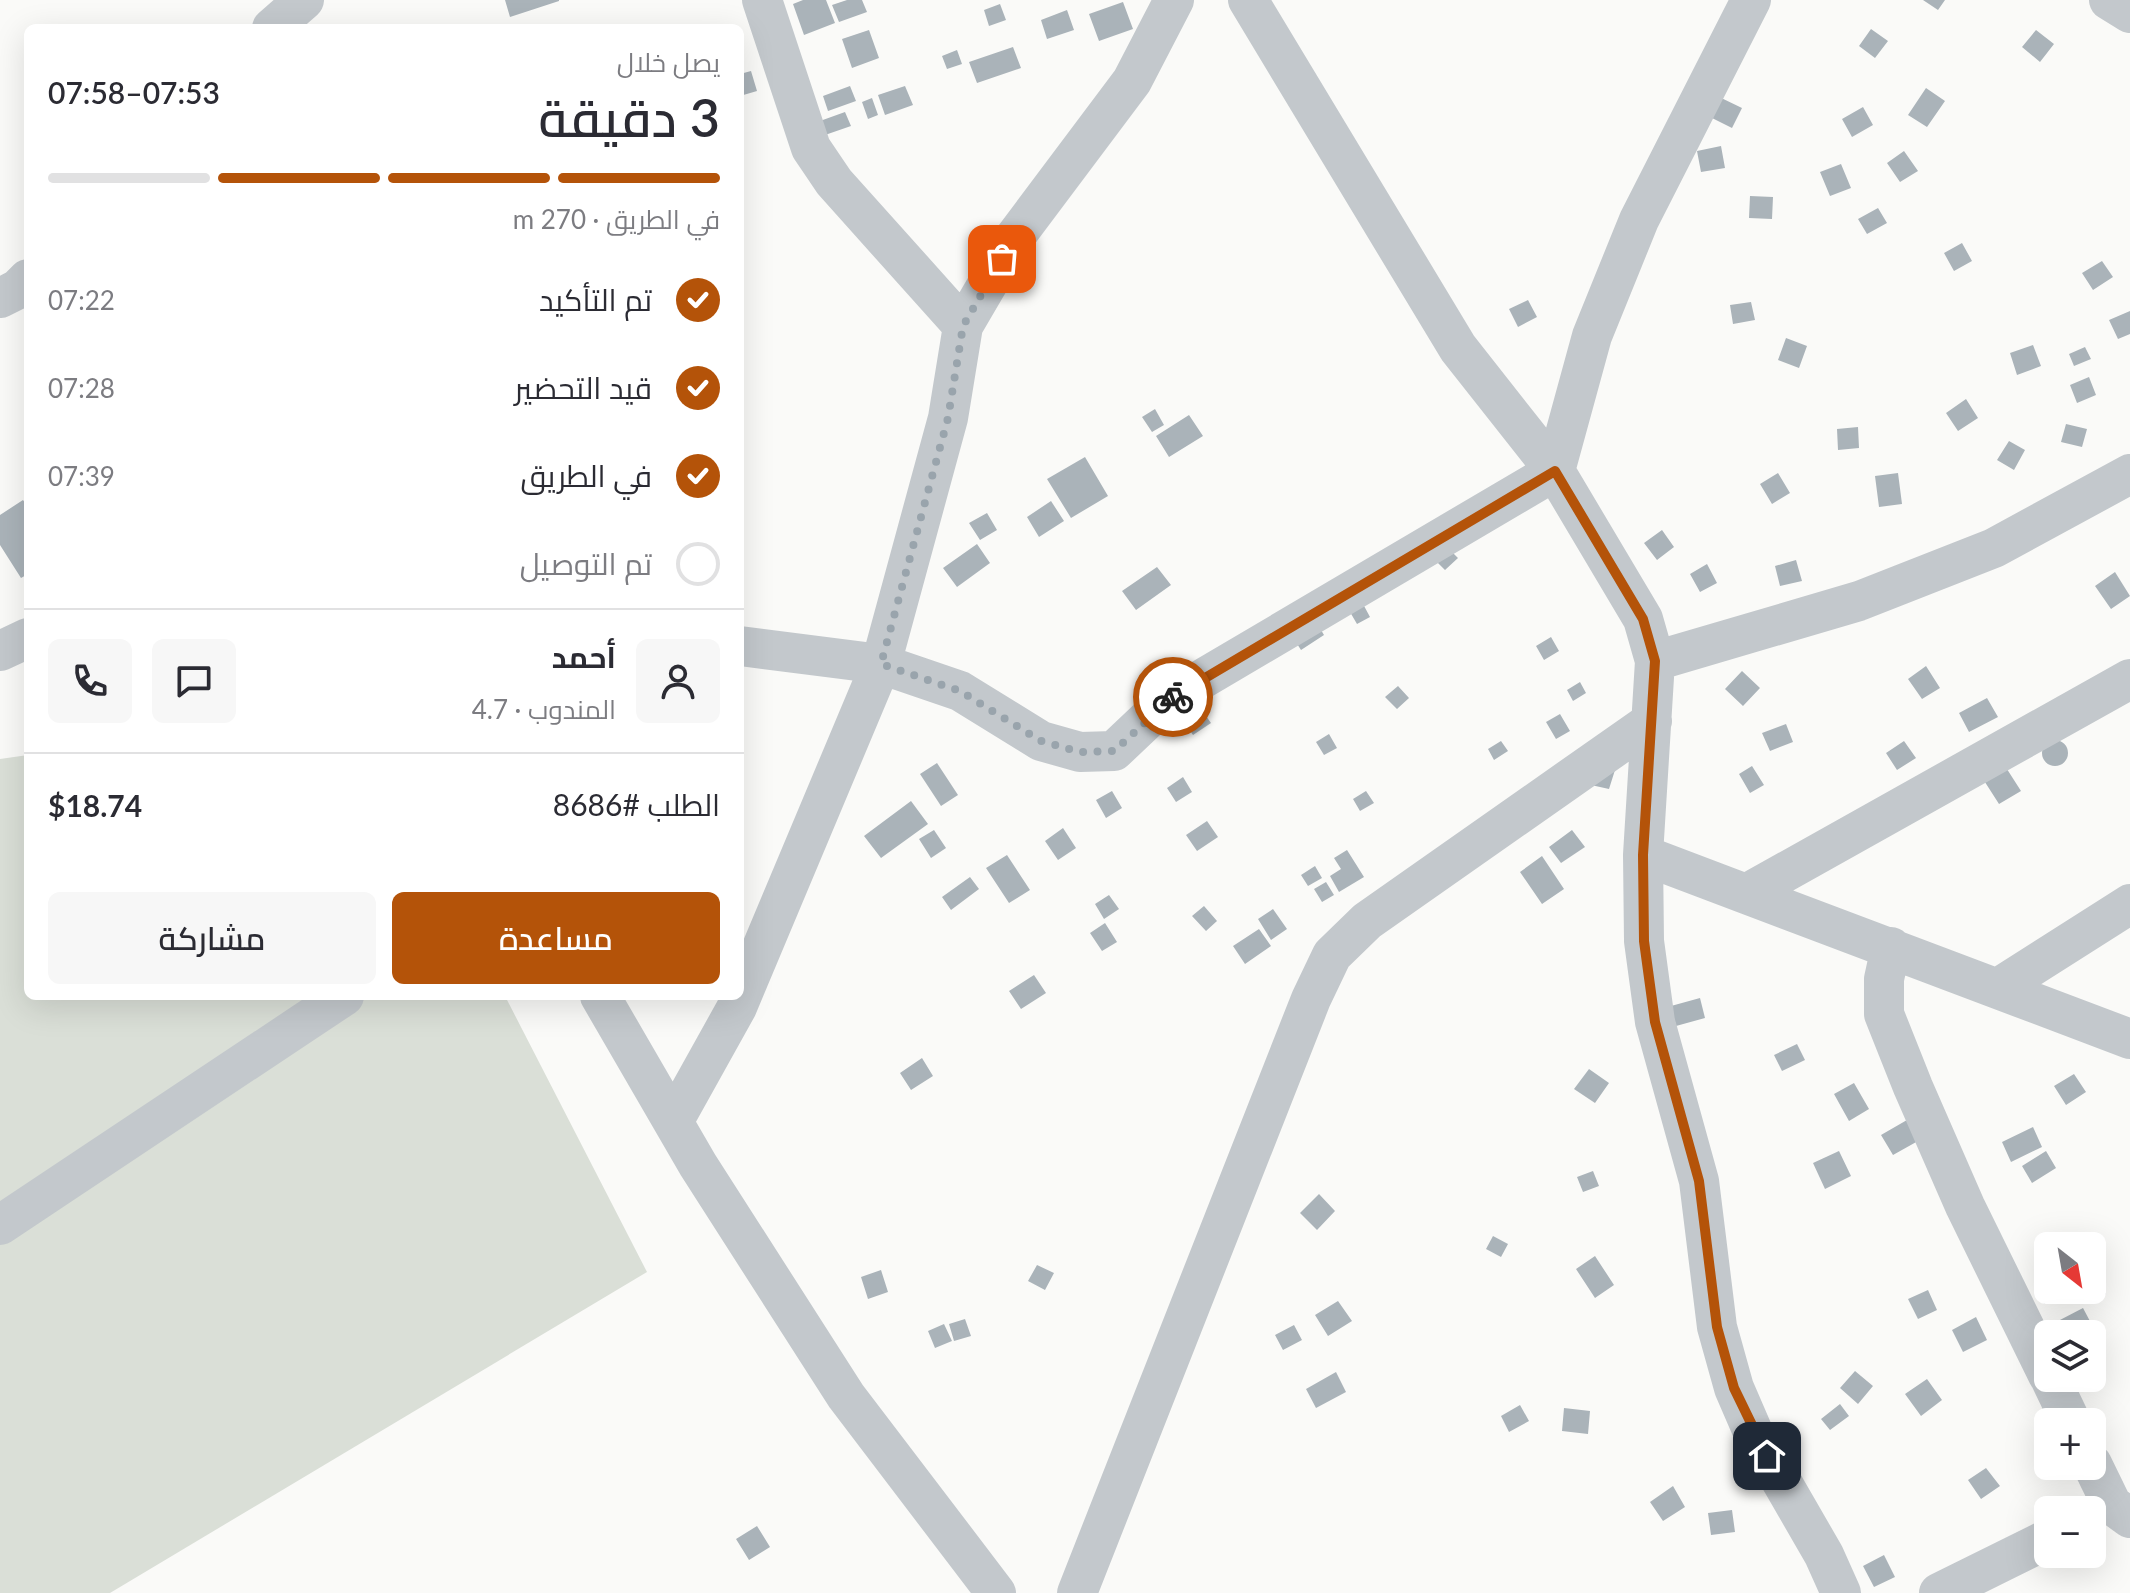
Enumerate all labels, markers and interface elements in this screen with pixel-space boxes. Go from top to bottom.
text: يصل خلال [617,46,720,78]
text: 07:53–07:58 [48,74,220,110]
text: 3 دقيقة [538,86,720,148]
text: في الطريق · 270 m [513,203,720,235]
pin [968,225,1036,293]
icon: bag [980,237,1024,281]
icon: check [676,278,720,322]
text: تم التأكيد [539,281,652,317]
text: 07:22 [48,284,115,316]
icon: check [676,366,720,410]
text: قيد التحضير [515,369,652,405]
text: 07:28 [48,372,115,404]
icon: check [676,454,720,498]
text: في الطريق [521,457,652,493]
text: 07:39 [48,460,115,492]
text: تم التوصيل [520,545,652,581]
text: أحمد [552,638,616,674]
button: phone [48,639,132,723]
button: chat [152,639,236,723]
button: person [636,639,720,723]
courier [1133,657,1213,737]
icon: bike [1151,675,1195,719]
text: المندوب · 4.7 [472,693,616,725]
text: الطلب #8686 [553,786,720,822]
text: $18.74 [48,787,142,823]
button: مشاركة [48,892,376,984]
button: مساعدة [392,892,720,984]
north arrow [2034,1232,2106,1304]
map controls [2034,1232,2106,1568]
button: layers [2034,1320,2106,1392]
button: + [2034,1408,2106,1480]
pin [1733,1422,1801,1490]
icon: home [1745,1434,1789,1478]
button: − [2034,1496,2106,1568]

